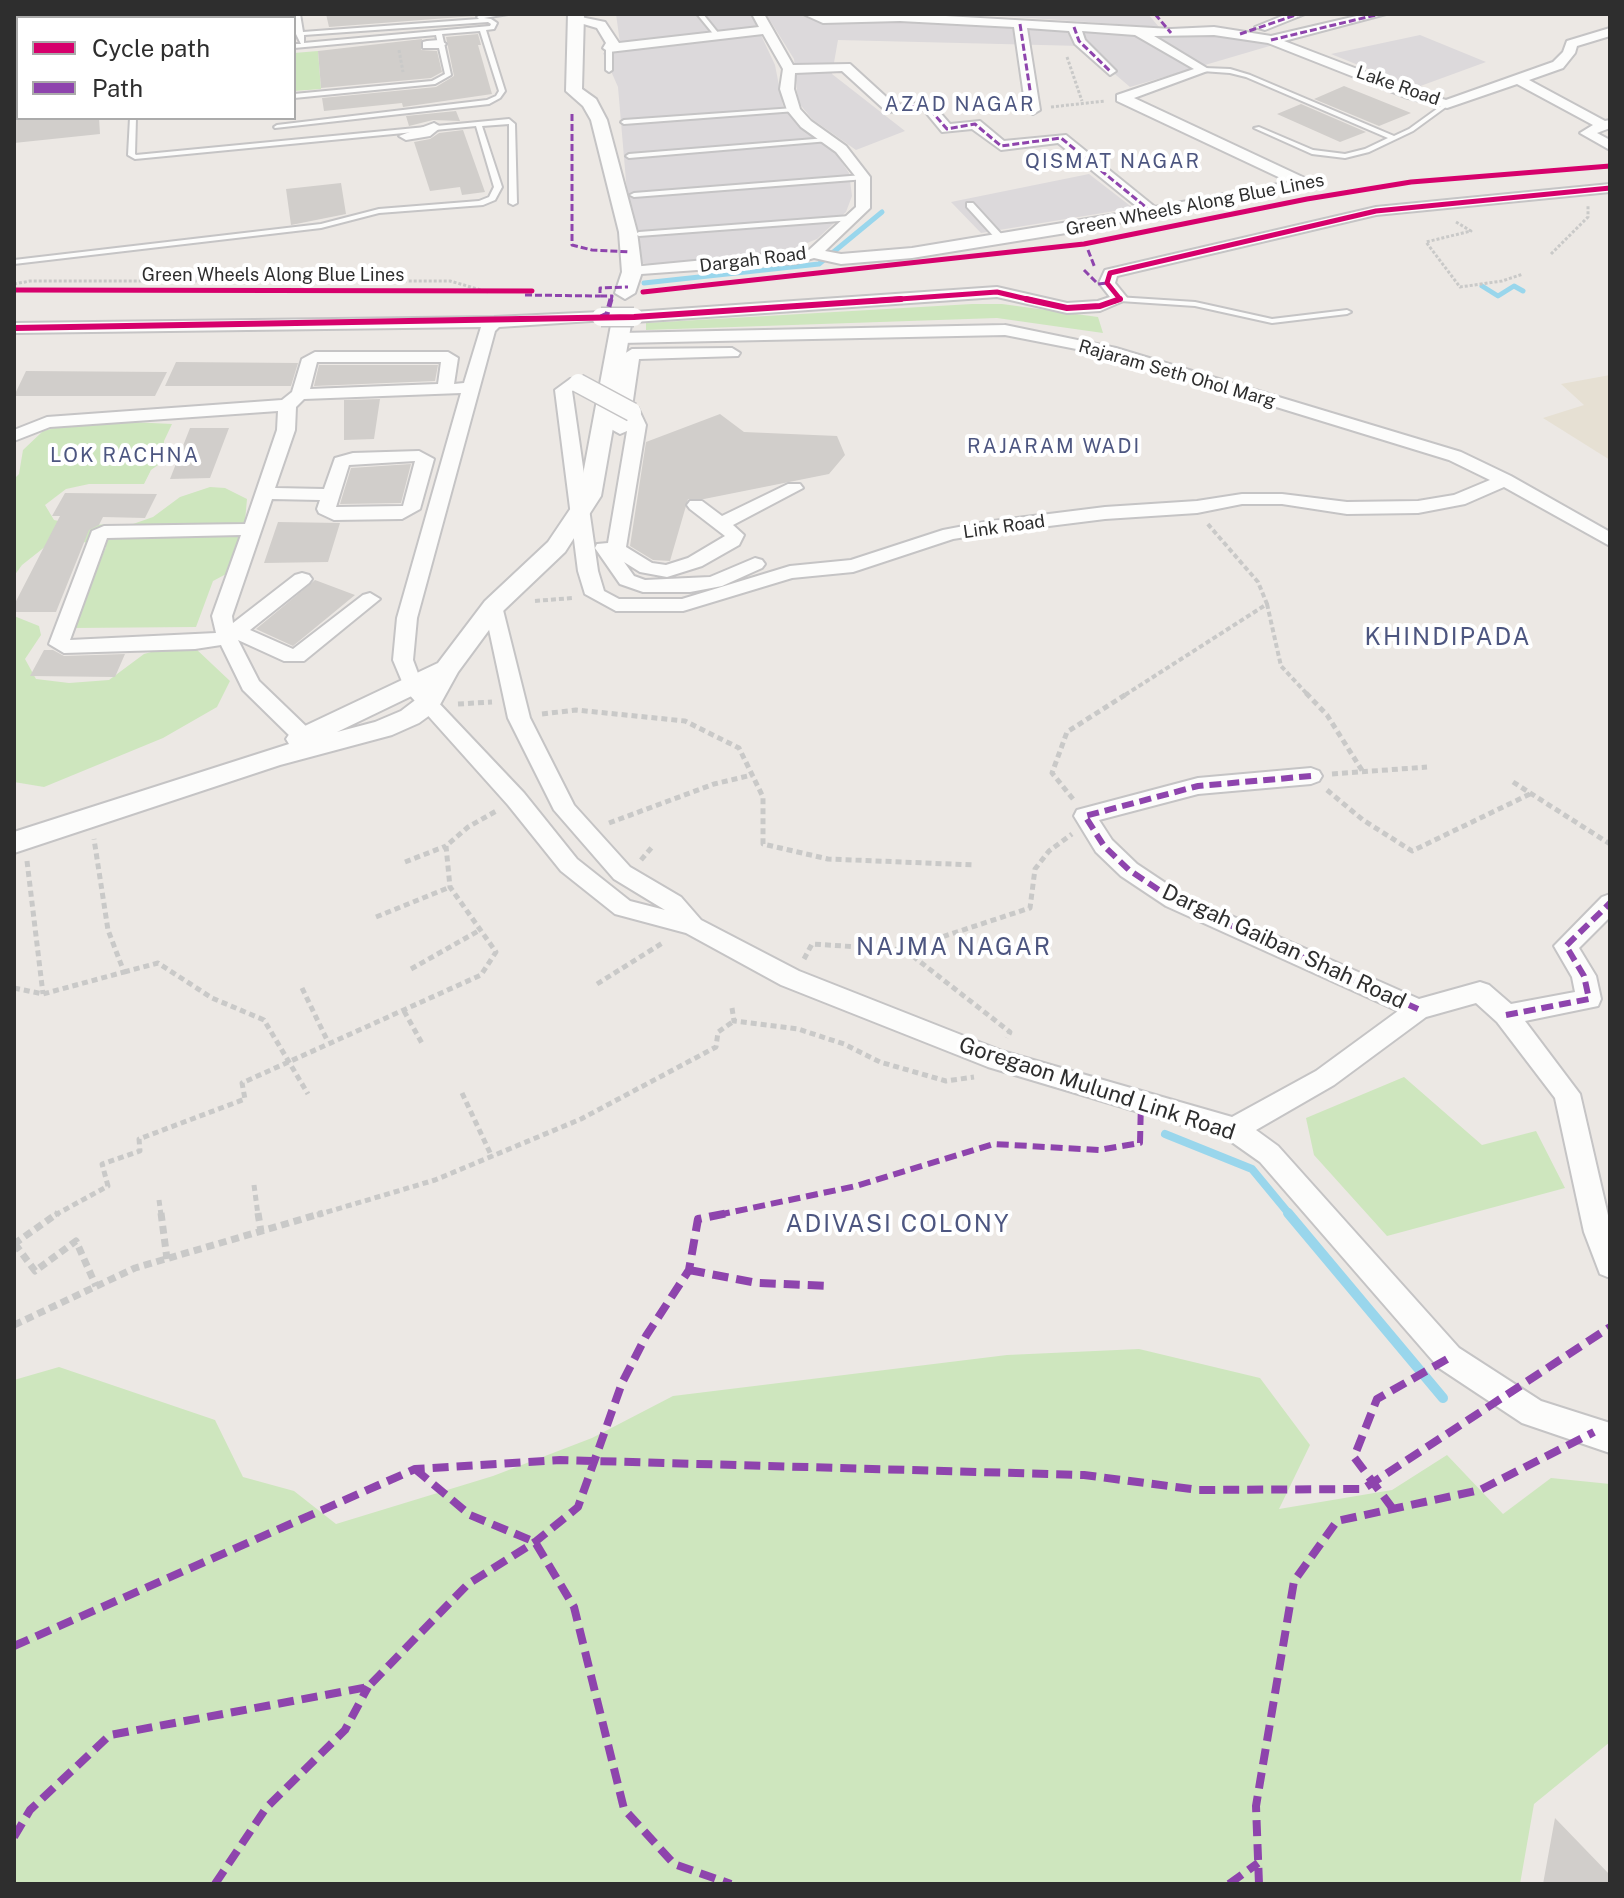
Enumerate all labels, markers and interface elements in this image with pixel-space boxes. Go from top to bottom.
legend [16,16,296,120]
text: Cycle path [92,34,210,62]
street label: Lake Road [1353,62,1443,110]
text: Path [92,74,143,102]
district label: AZAD NAGAR [884,93,1036,117]
district label: QISMAT NAGAR [1025,150,1201,174]
street label: Green Wheels Along Blue Lines [1064,169,1326,241]
street label: Dargah Road [698,243,808,277]
street label: Green Wheels Along Blue Lines [142,264,404,286]
street label: Rajaram Seth Ohol Marg [1076,335,1278,413]
district label: RAJARAM WADI [967,435,1141,459]
district label: LOK RACHNA [50,444,200,468]
street label: Link Road [962,511,1046,543]
district label: KHINDIPADA [1365,624,1531,652]
street label: Dargah Gaiban Shah Road [1158,879,1410,1015]
district label: NAJMA NAGAR [856,934,1052,962]
street label: Goregaon Mulund Link Road [956,1032,1238,1146]
district label: ADIVASI COLONY [786,1211,1010,1239]

